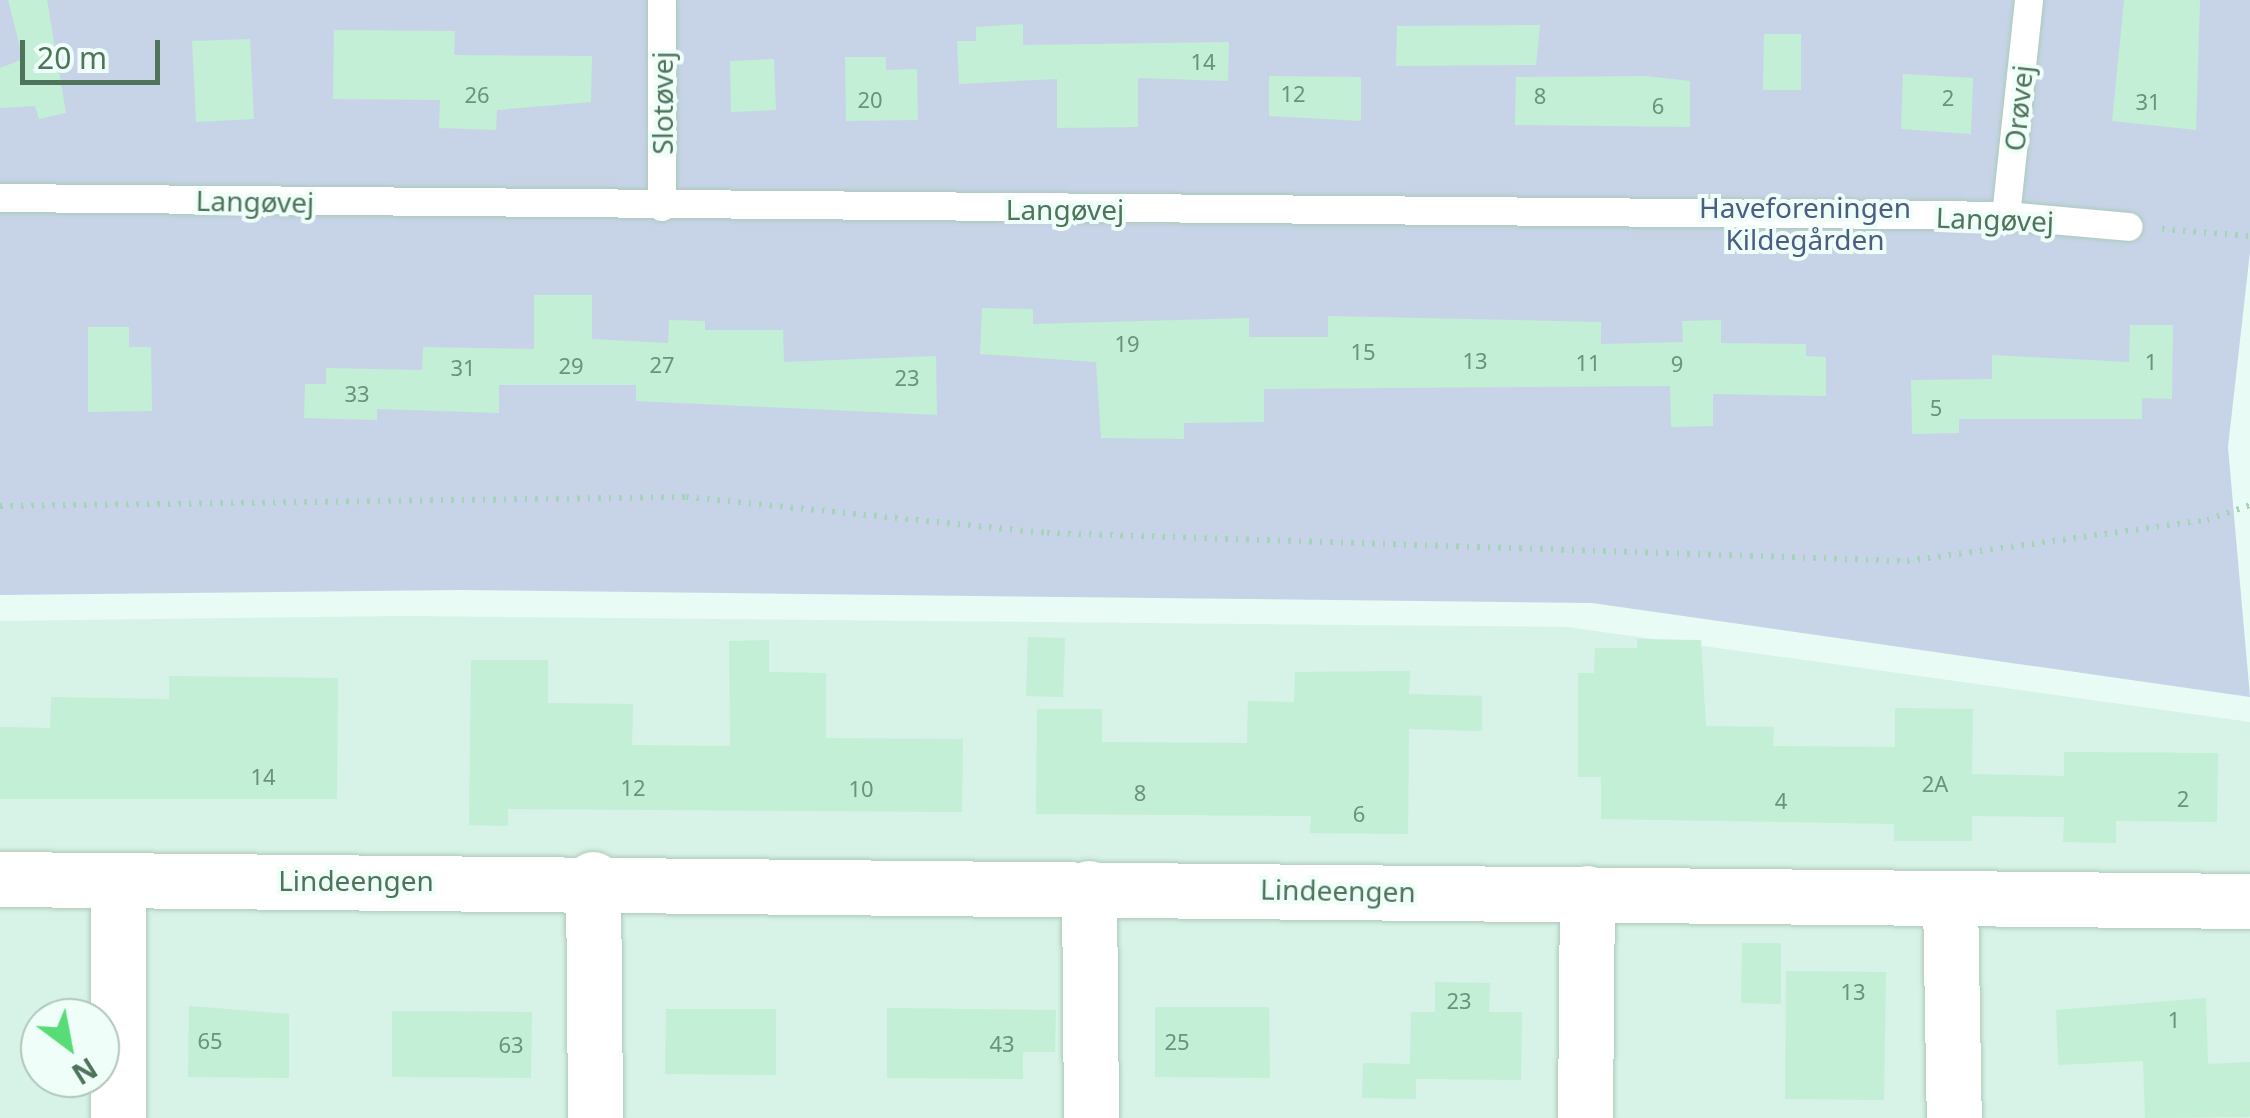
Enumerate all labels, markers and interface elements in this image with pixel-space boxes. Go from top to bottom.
scale bar [25,20,165,82]
text: 20 m [37,37,107,78]
house number: 14 [1190,49,1216,75]
street label: Slotøvej [645,51,679,155]
street label: Orøvej [1997,63,2039,153]
house number: 12 [1280,81,1306,107]
house number: 26 [464,82,490,108]
house number: 8 [1534,83,1546,109]
house number: 2 [1942,85,1954,111]
house number: 20 [857,87,883,113]
house number: 31 [2135,89,2161,115]
house number: 6 [1652,93,1664,119]
street label: Langøvej [195,183,315,219]
park label: Haveforeningen Kildegården [1699,190,1911,256]
street label: Langøvej [1006,192,1124,226]
street label: Langøvej [1935,200,2055,238]
house number: 19 [1114,331,1140,357]
house number: 15 [1350,339,1376,365]
house number: 13 [1462,348,1488,374]
house number: 1 [2145,349,2157,375]
house number: 11 [1575,350,1601,376]
house number: 9 [1671,351,1683,377]
house number: 27 [649,352,675,378]
house number: 29 [558,353,584,379]
house number: 31 [450,355,476,381]
house number: 23 [894,365,920,391]
house number: 33 [344,381,370,407]
house number: 5 [1930,395,1942,421]
house number: 14 [250,764,276,790]
house number: 2A [1922,771,1948,797]
house number: 12 [620,775,646,801]
house number: 10 [848,776,874,802]
house number: 8 [1134,780,1146,806]
house number: 2 [2177,786,2189,812]
house number: 4 [1775,788,1787,814]
house number: 6 [1353,801,1365,827]
street label: Lindeengen [278,863,434,897]
street label: Lindeengen [1260,872,1416,908]
house number: 13 [1840,979,1866,1005]
house number: 23 [1446,988,1472,1014]
north arrow [20,998,120,1098]
house number: 1 [2168,1007,2180,1033]
house number: 65 [197,1028,223,1054]
house number: 25 [1164,1029,1190,1055]
house number: 43 [989,1031,1015,1057]
house number: 63 [498,1032,524,1058]
text: N [65,1050,105,1094]

